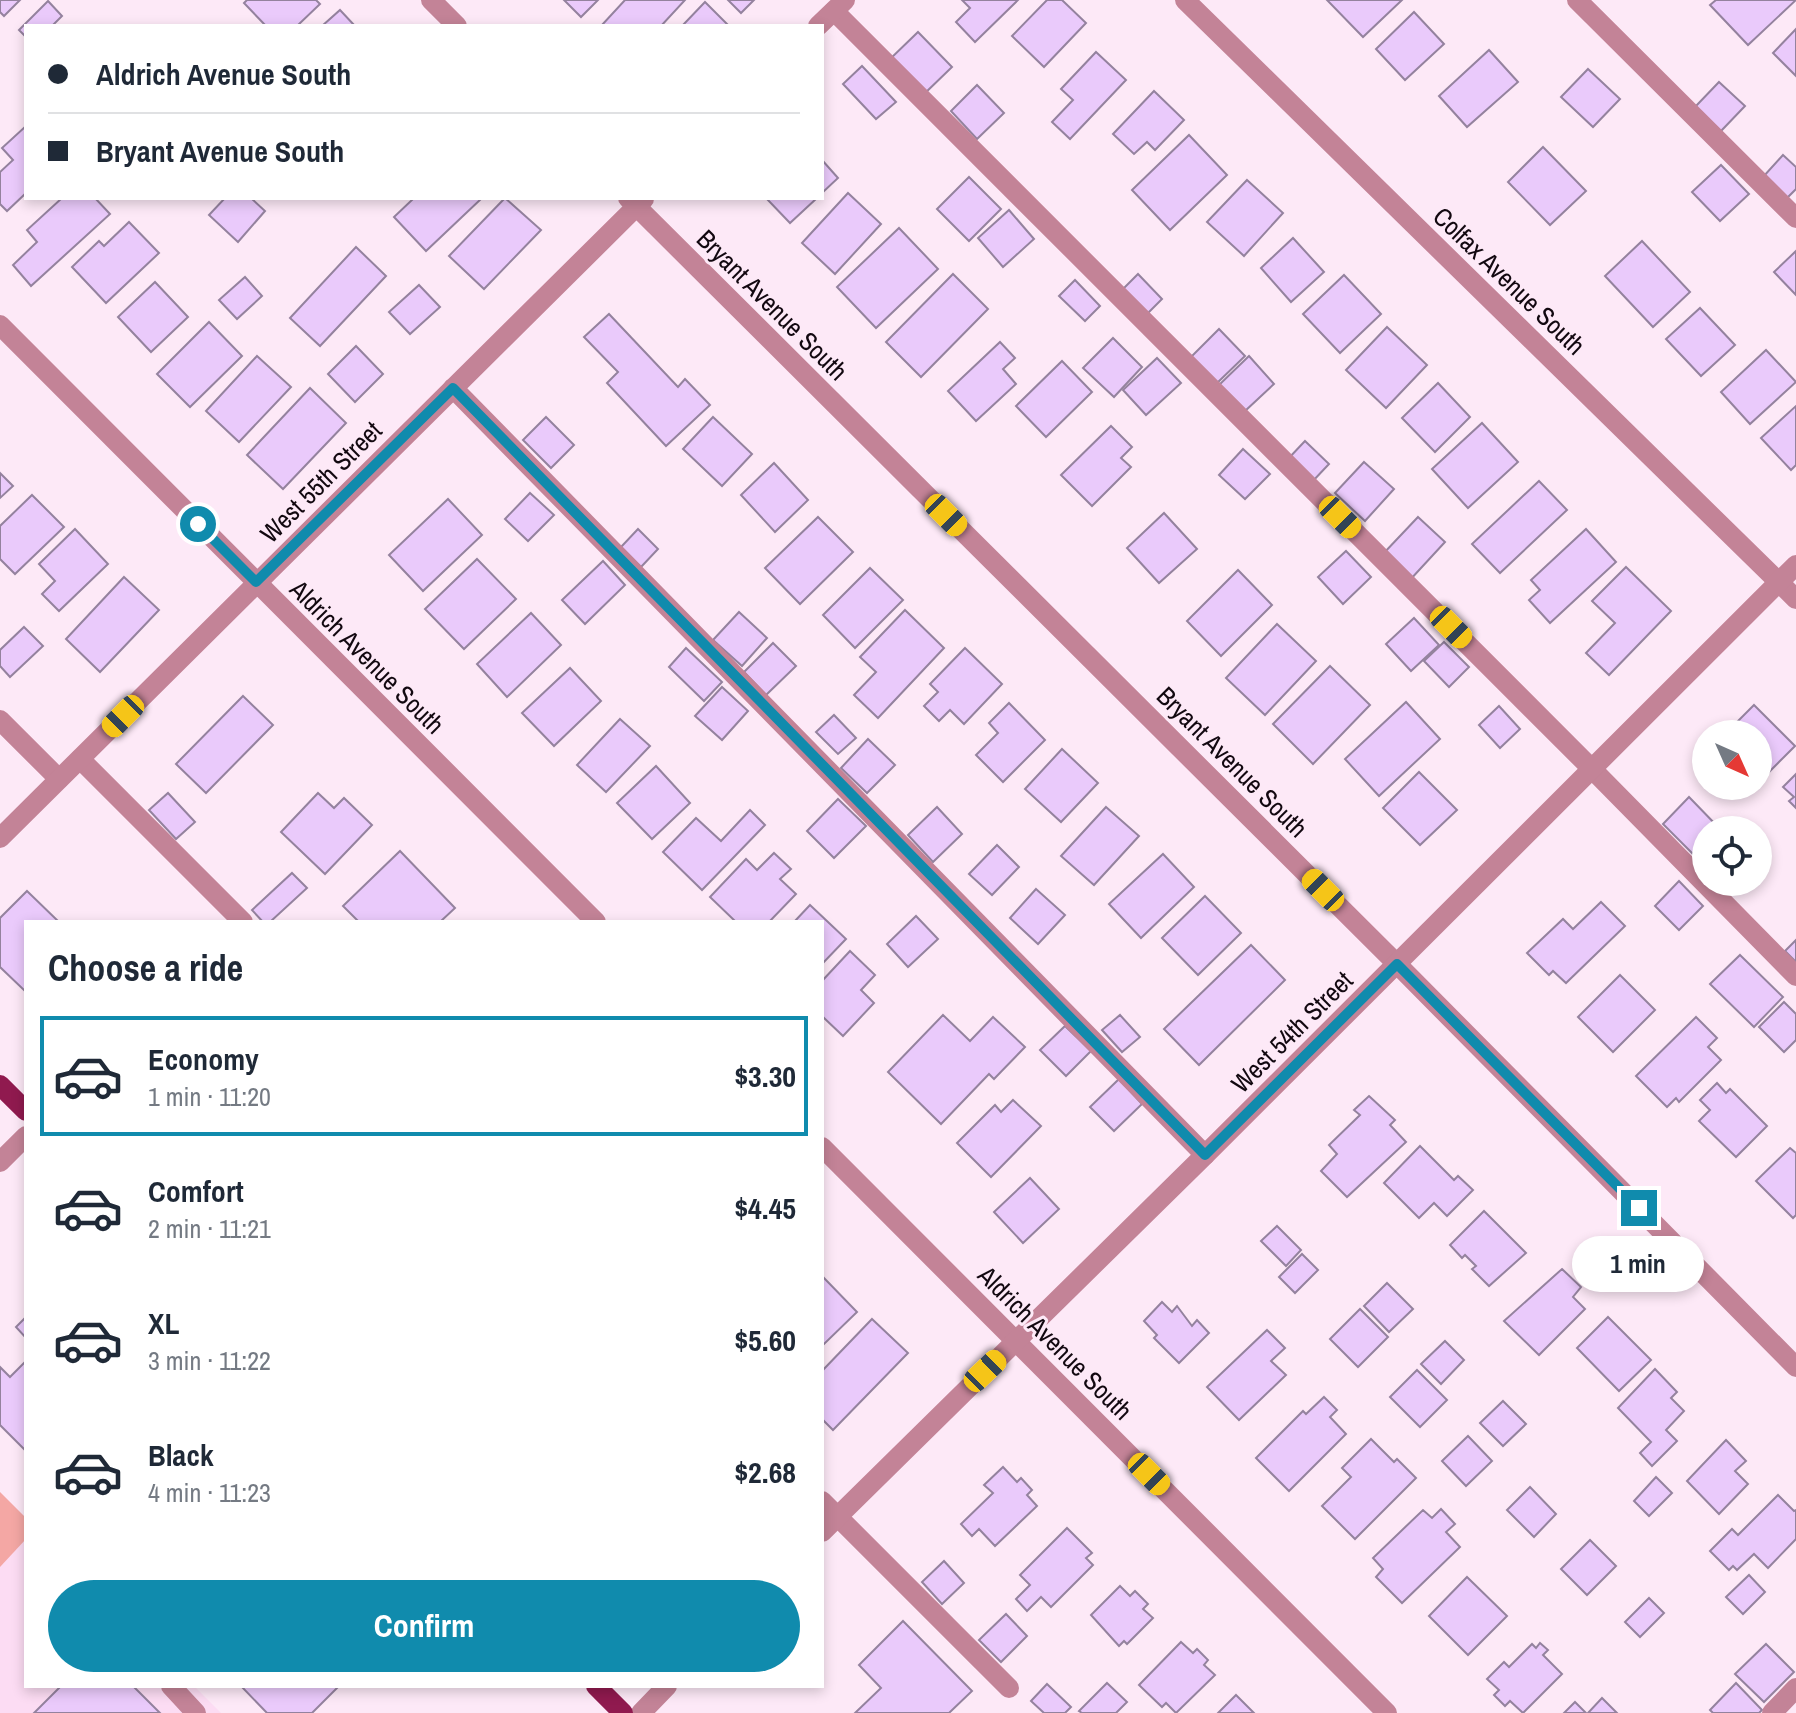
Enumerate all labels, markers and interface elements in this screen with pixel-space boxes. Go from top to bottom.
text: Aldrich Avenue South [96,54,351,94]
text: Bryant Avenue South [96,131,344,171]
street label: Colfax Avenue South [1426,199,1593,362]
street label: Bryant Avenue South [689,222,855,388]
street label: West 55th Street [252,413,389,550]
car [921,490,971,540]
car [1315,492,1365,542]
route start [180,506,216,542]
street label: Aldrich Avenue South [282,571,452,741]
car [1426,602,1476,652]
street label: Bryant Avenue South [1149,679,1315,845]
car [98,691,148,741]
north arrow [1692,720,1772,800]
map controls [1692,720,1772,896]
button: locate [1692,816,1772,896]
car [1298,865,1348,915]
text: Choose a ride [48,944,243,992]
street label: West 54th Street [1223,963,1360,1100]
text: Economy [148,1039,259,1079]
icon: car [52,1040,124,1112]
text: $3.30 [734,1056,796,1096]
text: 1 min · 11:20 [148,1079,271,1114]
text: Comfort [148,1171,244,1211]
icon: car [52,1172,124,1244]
text: $4.45 [734,1188,796,1228]
route end [1621,1190,1657,1226]
text: 2 min · 11:21 [148,1211,271,1246]
callout: 1 min [1573,1236,1705,1292]
text: 1 min [1610,1246,1666,1281]
street label: Aldrich Avenue South [970,1257,1140,1427]
text: XL [148,1303,179,1343]
icon: car [52,1304,124,1376]
text: $5.60 [734,1320,796,1360]
text: 3 min · 11:22 [148,1343,271,1378]
car [959,1346,1011,1396]
text: Black [148,1435,214,1475]
icon: car [52,1436,124,1508]
car [1124,1449,1174,1499]
text: $2.68 [734,1452,796,1492]
text: 4 min · 11:23 [148,1475,271,1510]
button: Confirm [48,1580,800,1672]

